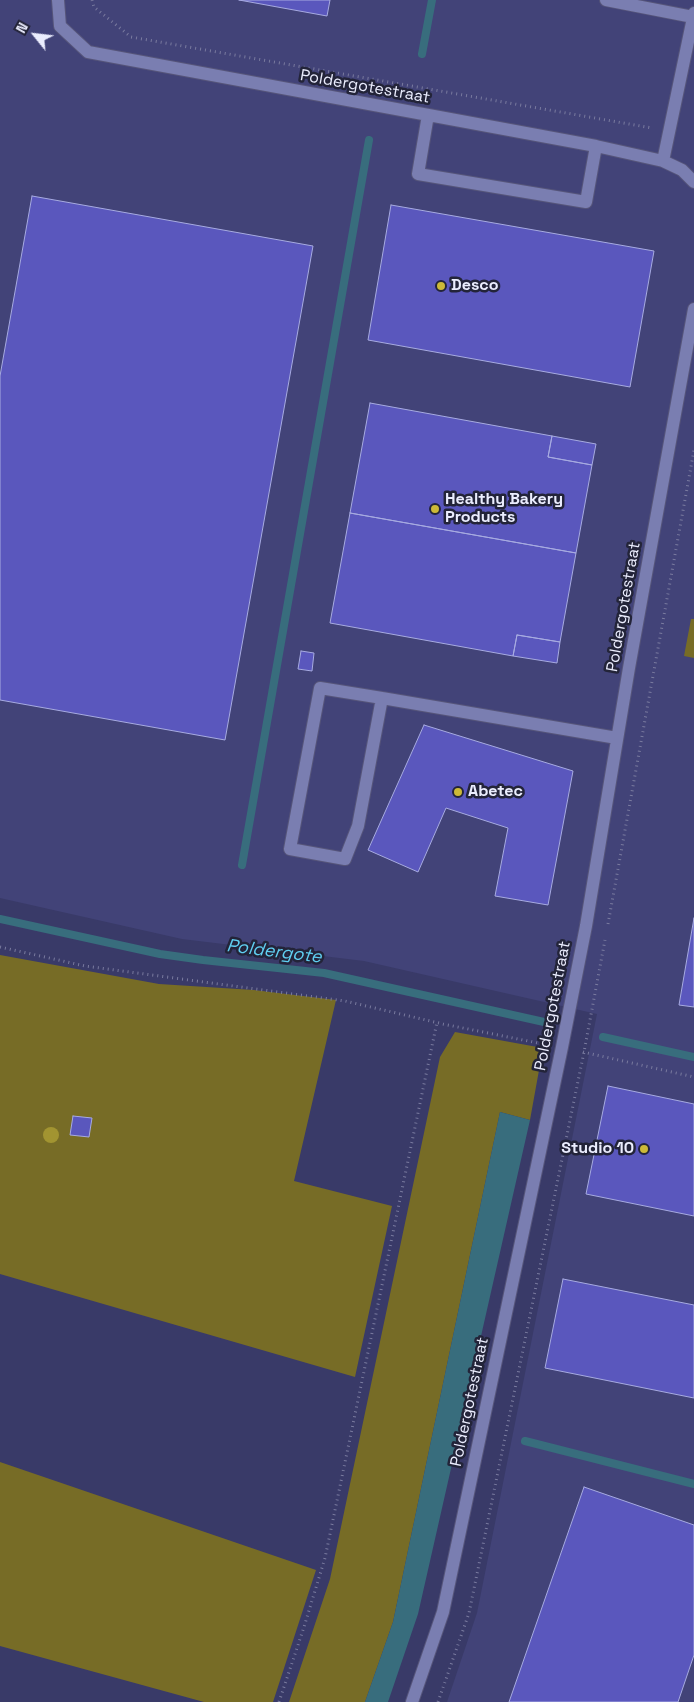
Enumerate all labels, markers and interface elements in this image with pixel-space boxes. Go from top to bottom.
north arrow [10,10,60,60]
text: N [12,19,32,36]
street label: Poldergotestraat [298,66,432,108]
place label: Desco [451,276,498,296]
marker: Desco [435,280,447,292]
place label: Healthy Bakery Products [445,490,563,528]
marker: Healthy Bakery Products [429,503,441,515]
street label: Poldergotestraat [603,540,645,674]
place label: Abetec [468,782,523,802]
marker: Abetec [452,786,464,798]
water label: Poldergote [225,935,323,969]
street label: Poldergotestraat [531,940,575,1072]
place label: Studio 10 [561,1139,634,1159]
marker: Studio 10 [638,1143,650,1155]
street label: Poldergotestraat [447,1336,493,1468]

